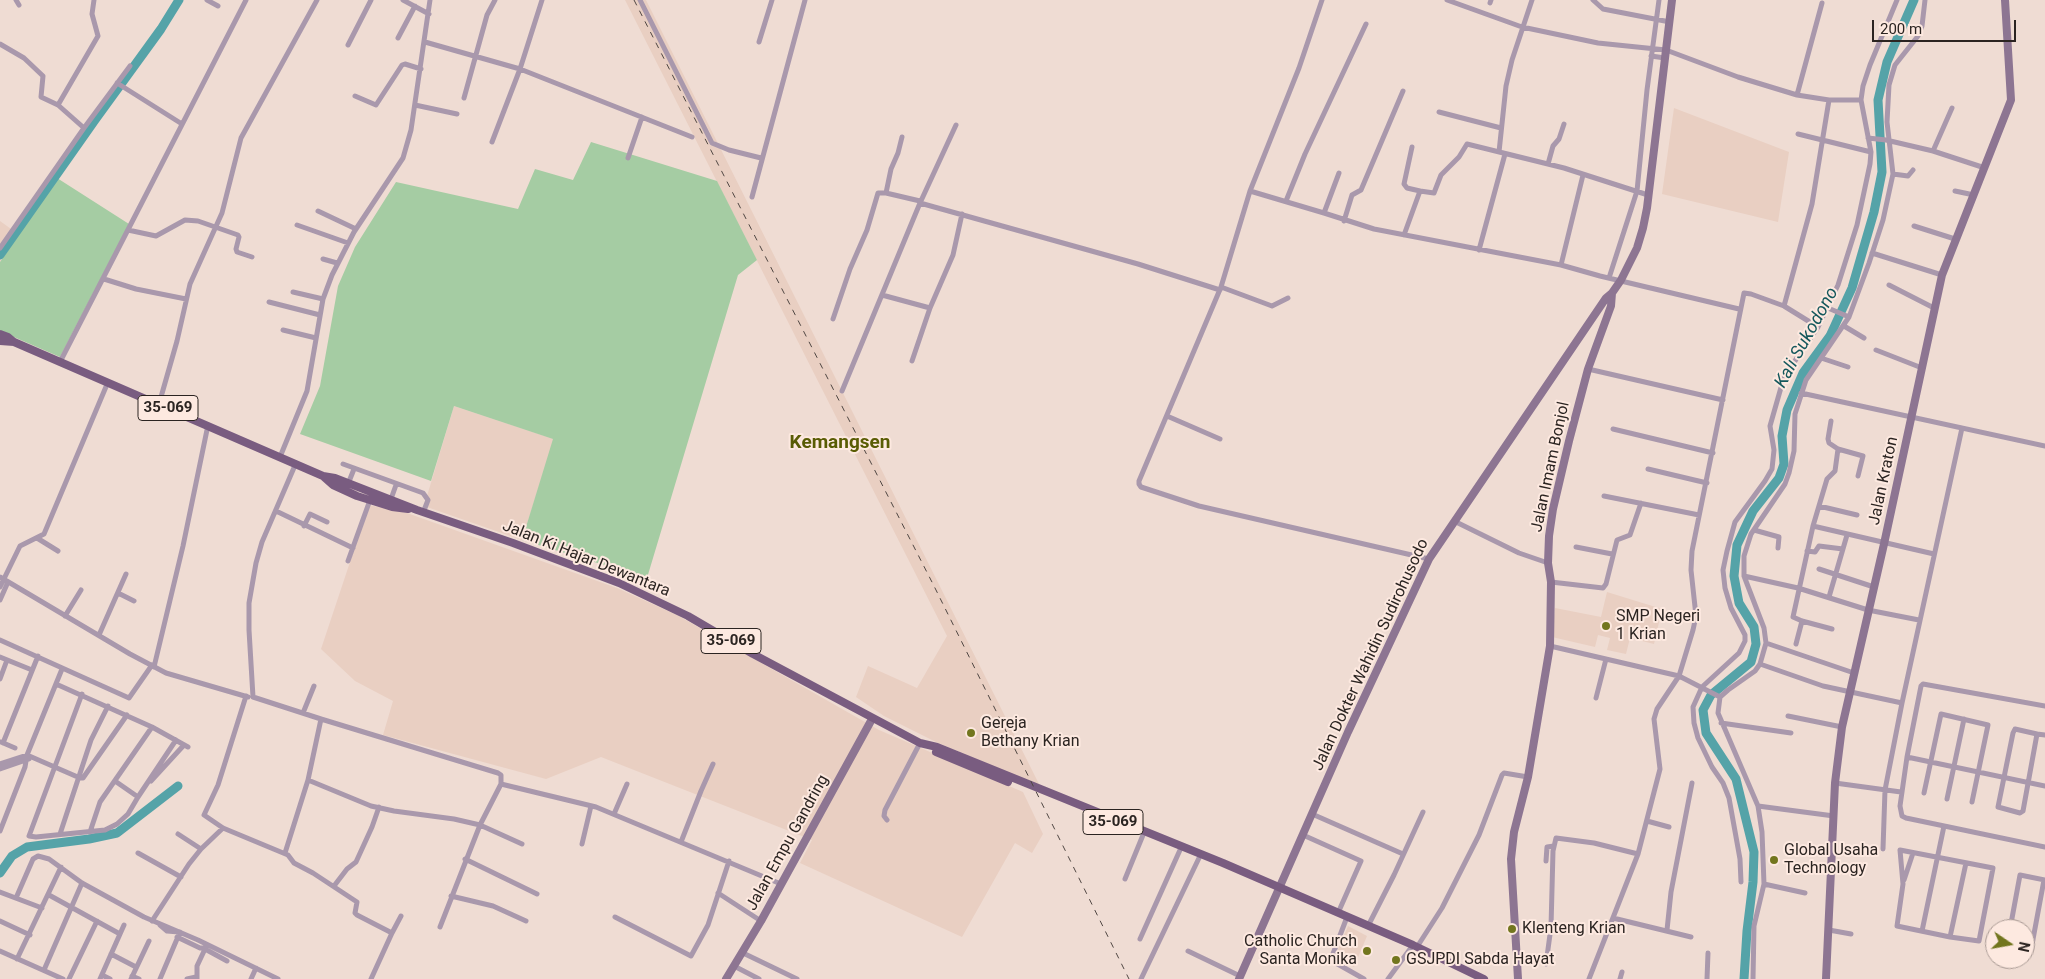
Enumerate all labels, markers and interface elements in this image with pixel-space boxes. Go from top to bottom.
scale bar [1875,10,2019,42]
text: 200 m [1880,20,1922,38]
water label: Kali Sukodono [1771,284,1843,392]
road number: 35-069 [138,396,198,420]
street label: Jalan Imam Bonjol [1528,400,1574,534]
district label: Kemangsen [790,432,890,454]
street label: Jalan Kraton [1865,435,1903,527]
street label: Jalan Ki Hajar Dewantara [499,517,673,601]
street label: Jalan Dokter Wahidin Sudirohusodo [1309,536,1433,774]
place label: SMP Negeri 1 Krian [1616,607,1700,645]
marker: SMP Negeri 1 Krian [1600,620,1612,632]
road number: 35-069 [701,628,761,654]
place label: Gereja Bethany Krian [981,714,1079,752]
marker: Gereja Bethany Krian [965,727,977,739]
street label: Jalan Empu Gandring [743,772,833,914]
road number: 35-069 [1083,810,1143,834]
place label: Global Usaha Technology [1784,841,1878,879]
marker: Global Usaha Technology [1768,854,1780,866]
place label: Klenteng Krian [1522,919,1626,939]
north arrow [1985,919,2035,969]
marker: Klenteng Krian [1506,923,1518,935]
place label: Catholic Church Santa Monika [1244,932,1357,970]
text: N [2015,940,2033,953]
marker: Catholic Church Santa Monika [1361,945,1373,957]
place label: GSJPDI Sabda Hayat [1406,950,1554,970]
marker: GSJPDI Sabda Hayat [1390,954,1402,966]

